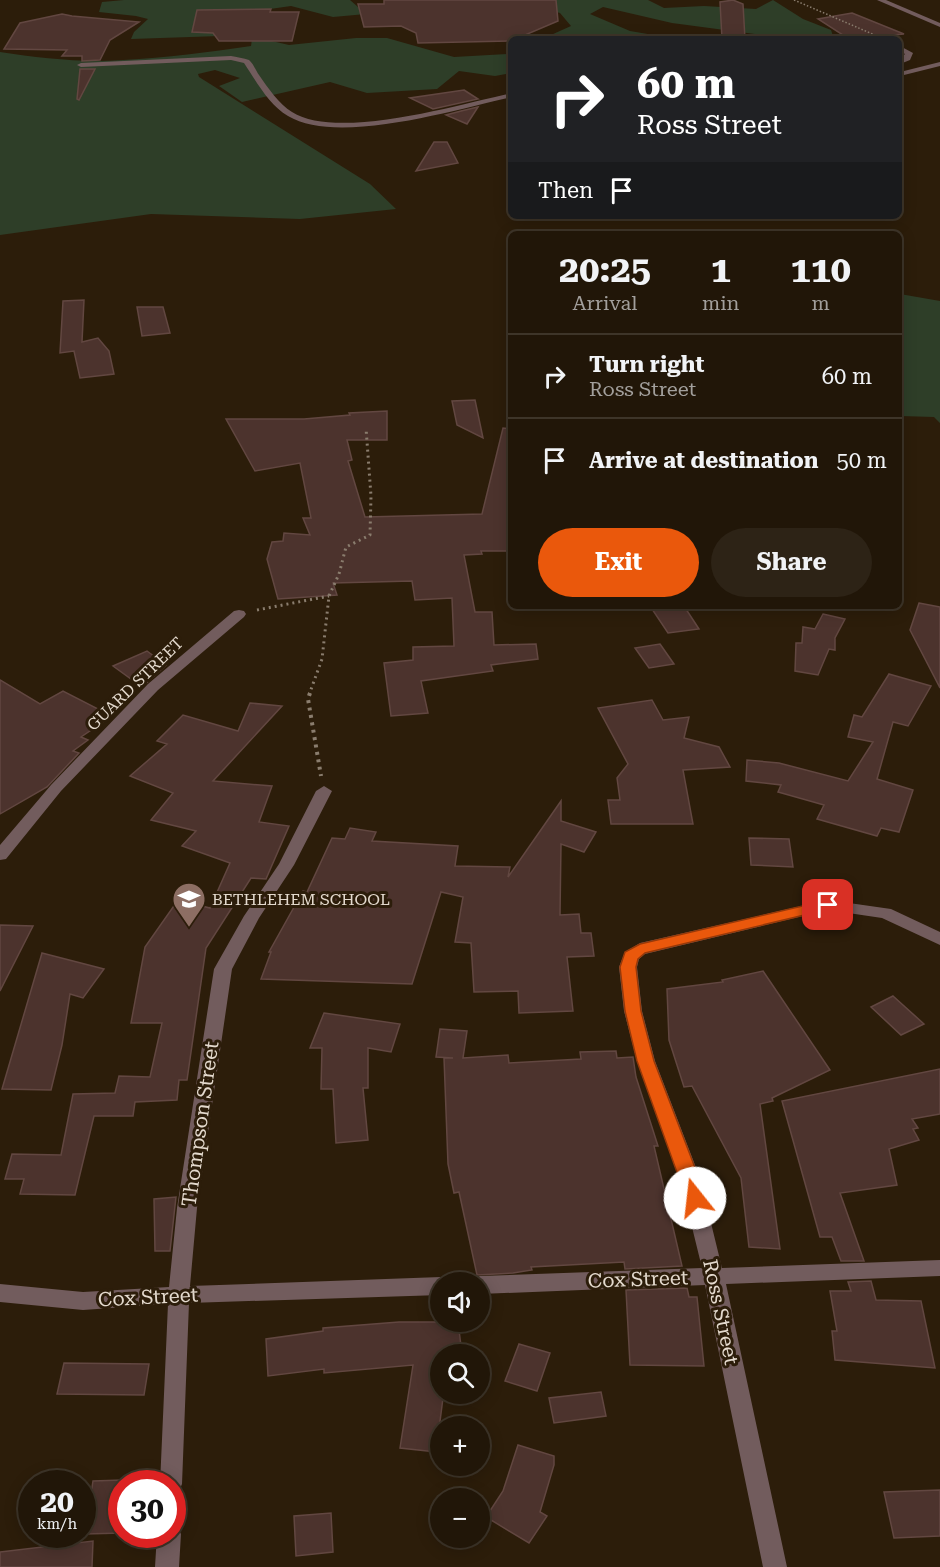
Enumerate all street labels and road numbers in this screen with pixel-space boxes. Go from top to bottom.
street label: GUARD STREET [83,633,187,735]
street label: Thompson Street [177,1039,224,1208]
street label: Ross Street [698,1257,744,1367]
street label: Cox Street [587,1265,689,1293]
street label: Cox Street [97,1282,199,1312]

